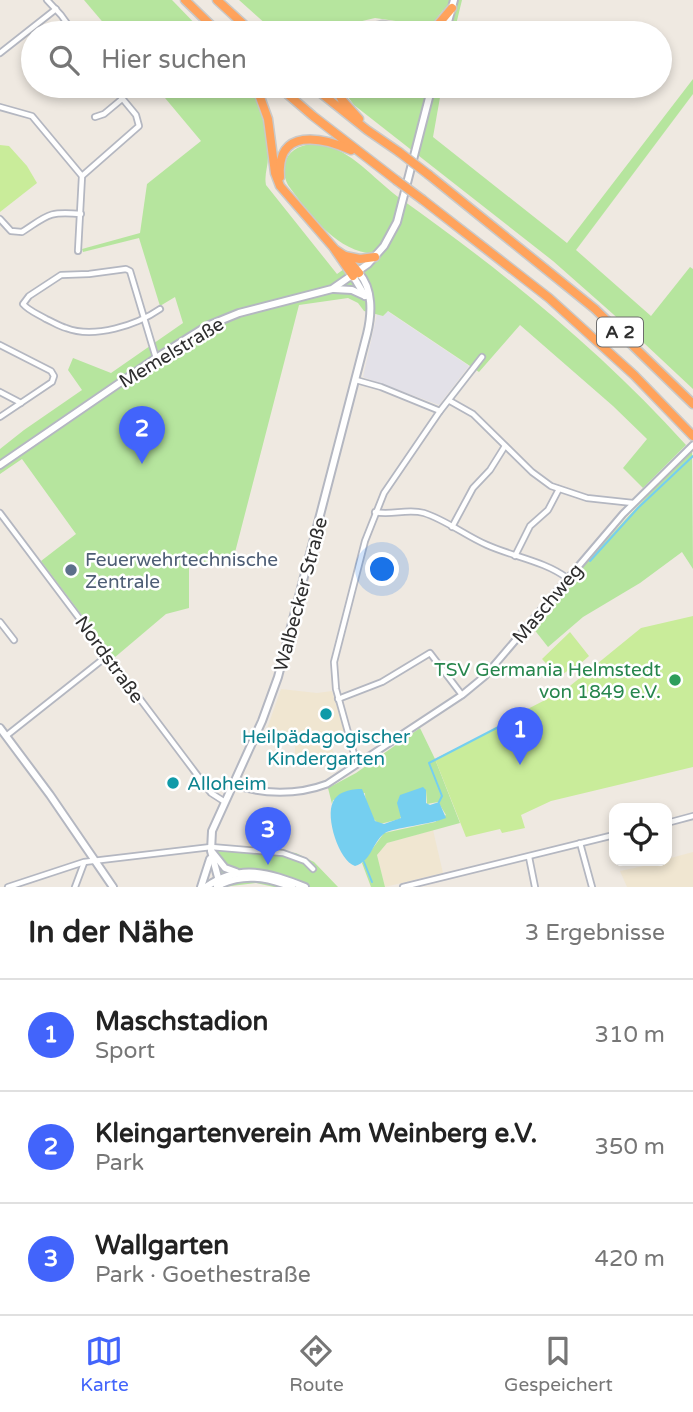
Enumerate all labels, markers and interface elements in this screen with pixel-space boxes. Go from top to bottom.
search box [21,21,672,98]
icon: search [45,41,83,79]
text: Hier suchen [101,44,247,75]
street label: Memelstraße [115,313,228,393]
road number: A 2 [597,318,643,346]
pin: 2 [119,406,165,464]
street label: Walbecker Straße [270,515,332,674]
place label: Feuerwehrtechnische Zentrale [85,549,278,593]
your location [365,552,399,586]
street label: Maschweg [508,559,587,648]
marker: Feuerwehrtechnische Zentrale [63,562,79,578]
street label: Nordstraße [70,612,148,707]
place label: TSV Germania Helmstedt von 1849 e.V. [434,659,661,703]
marker: TSV Germania Helmstedt von 1849 e.V. [667,672,683,688]
marker: Heilpädagogischer Kindergarten [318,706,334,722]
pin: 1 [497,707,543,765]
place label: Heilpädagogischer Kindergarten [242,726,411,770]
place label: Alloheim [187,773,267,795]
marker: Alloheim [165,775,181,791]
map controls [609,803,672,866]
button: locate [609,803,672,866]
pin: 3 [245,807,291,865]
text: In der Nähe [28,914,194,951]
text: 3 Ergebnisse [525,919,665,947]
text: Maschstadion [95,1006,268,1037]
text: 1 [44,1021,58,1049]
text: 310 m [595,1021,665,1049]
text: Sport [95,1037,155,1065]
text: Kleingartenverein Am Weinberg e.V. [95,1118,537,1149]
text: 2 [44,1133,58,1161]
text: 350 m [595,1133,665,1161]
text: Park [95,1149,144,1177]
text: Wallgarten [95,1230,229,1261]
text: 3 [44,1245,58,1273]
text: 420 m [595,1245,665,1273]
text: Park · Goethestraße [95,1261,311,1289]
tab: Karte [80,1332,129,1396]
tab: Route [289,1332,344,1396]
tab: Gespeichert [504,1332,613,1396]

